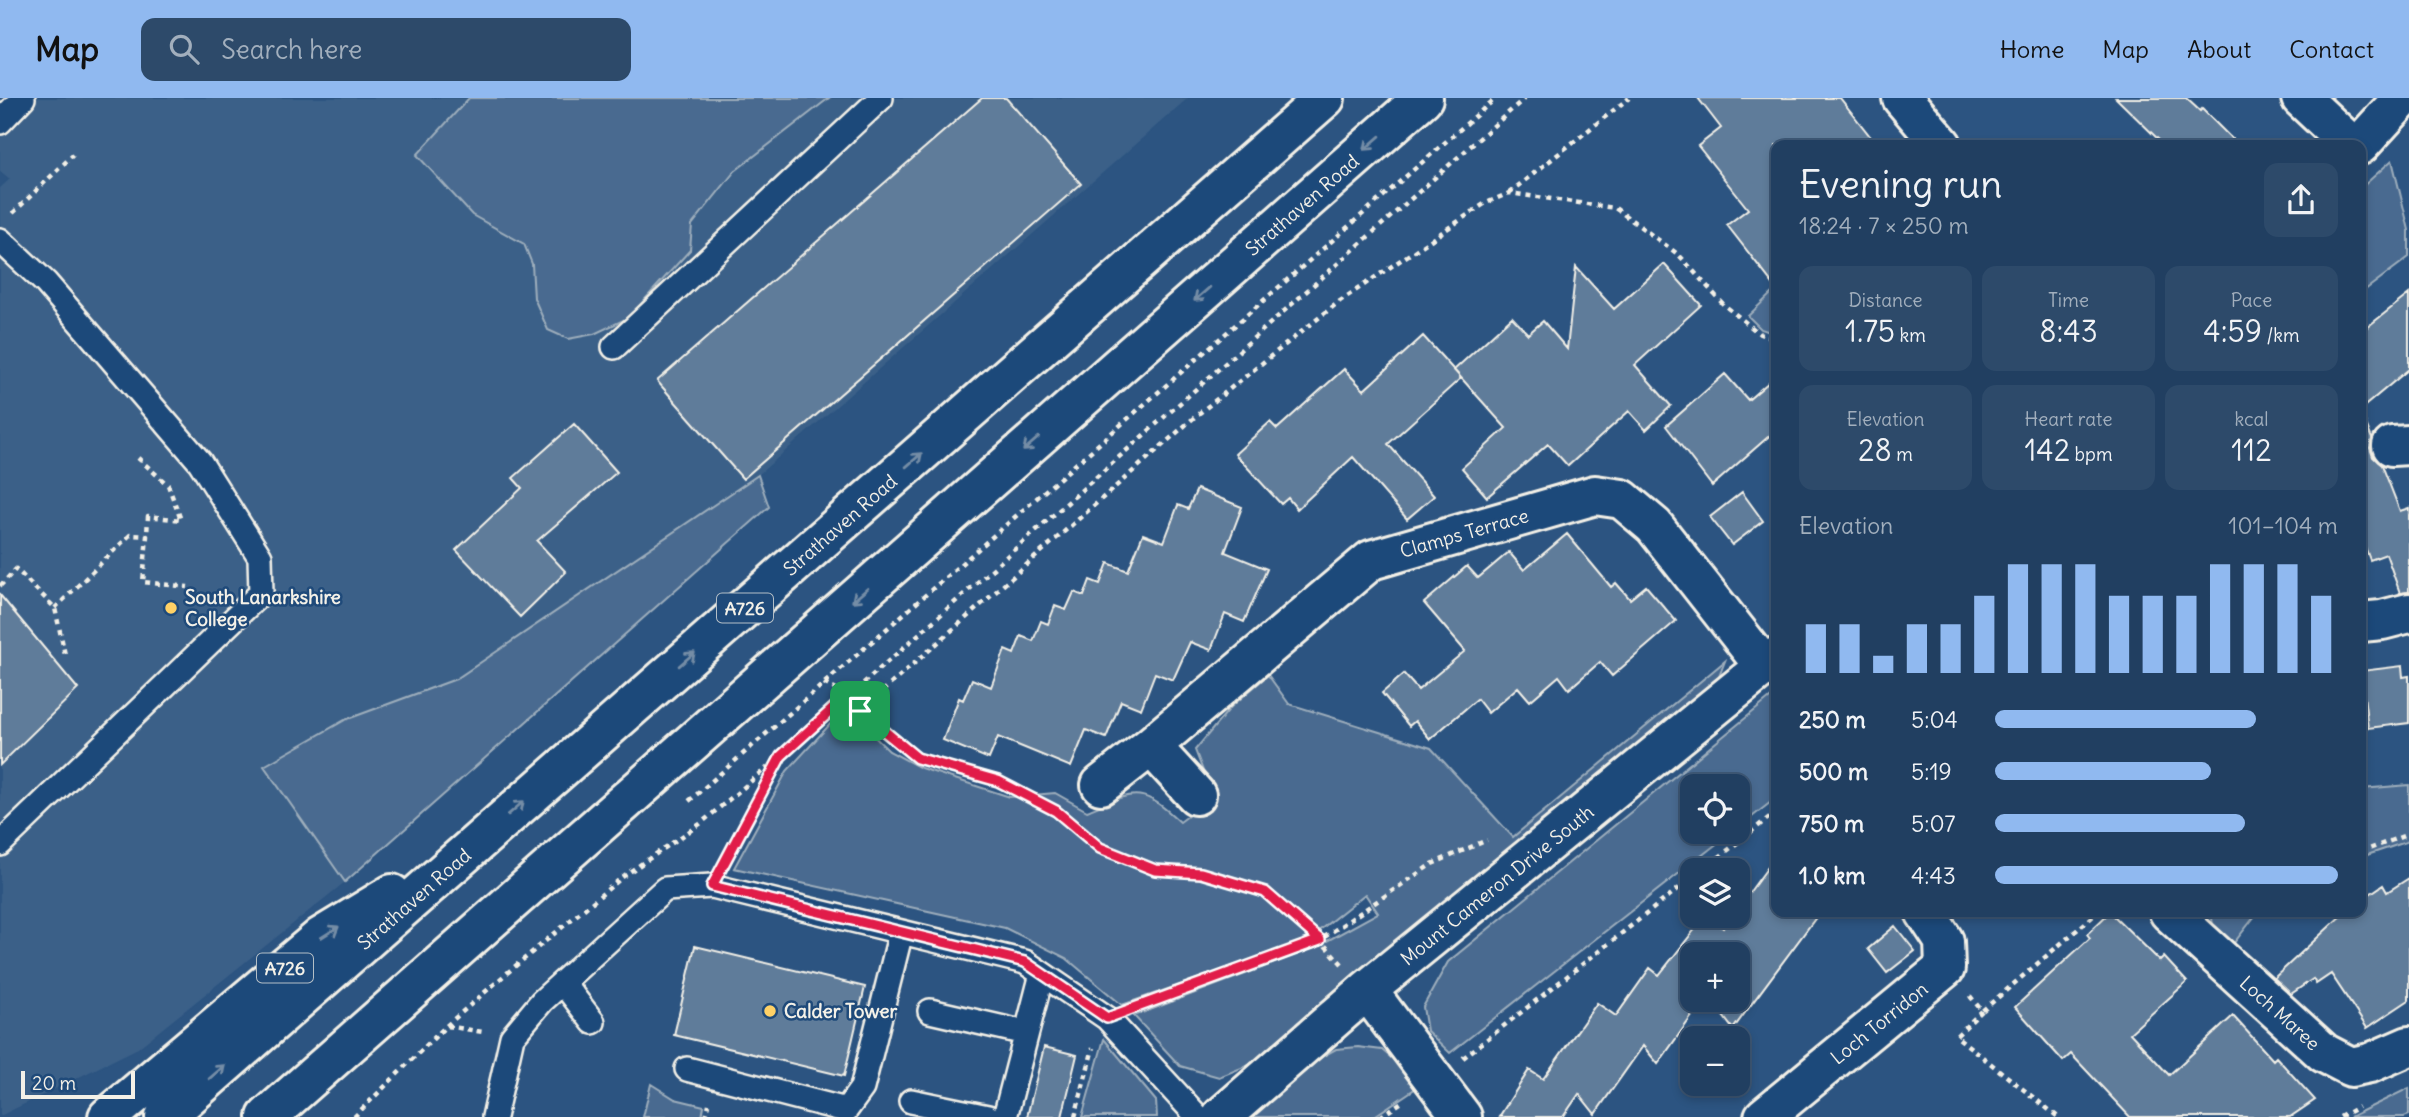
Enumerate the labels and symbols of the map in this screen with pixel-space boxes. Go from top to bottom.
one-way arrow [1363,135,1381,151]
street label: Strathaven Road [1240,149,1364,261]
one-way arrow [1193,286,1211,302]
one-way arrow [1022,436,1040,452]
one-way arrow [905,452,923,468]
street label: Strathaven Road [778,469,902,581]
street label: Clamps Terrace [1397,503,1531,563]
place label: South Lanarkshire College [185,585,341,631]
one-way arrow [852,586,869,603]
road number: A726 [717,594,773,622]
marker: South Lanarkshire College [163,600,179,616]
one-way arrow [678,651,696,667]
pin [830,681,890,741]
street label: Mount Cameron Drive South [1395,800,1599,970]
one-way arrow [507,801,525,817]
street label: Strathaven Road [352,843,476,955]
one-way arrow [319,924,339,938]
road number: A726 [257,954,313,982]
street label: Loch Maree [2235,971,2325,1055]
street label: Loch Torridon [1826,977,1932,1069]
place label: Calder Tower [784,999,898,1023]
marker: Calder Tower [762,1003,778,1019]
one-way arrow [207,1064,225,1080]
scale bar [21,1068,135,1100]

